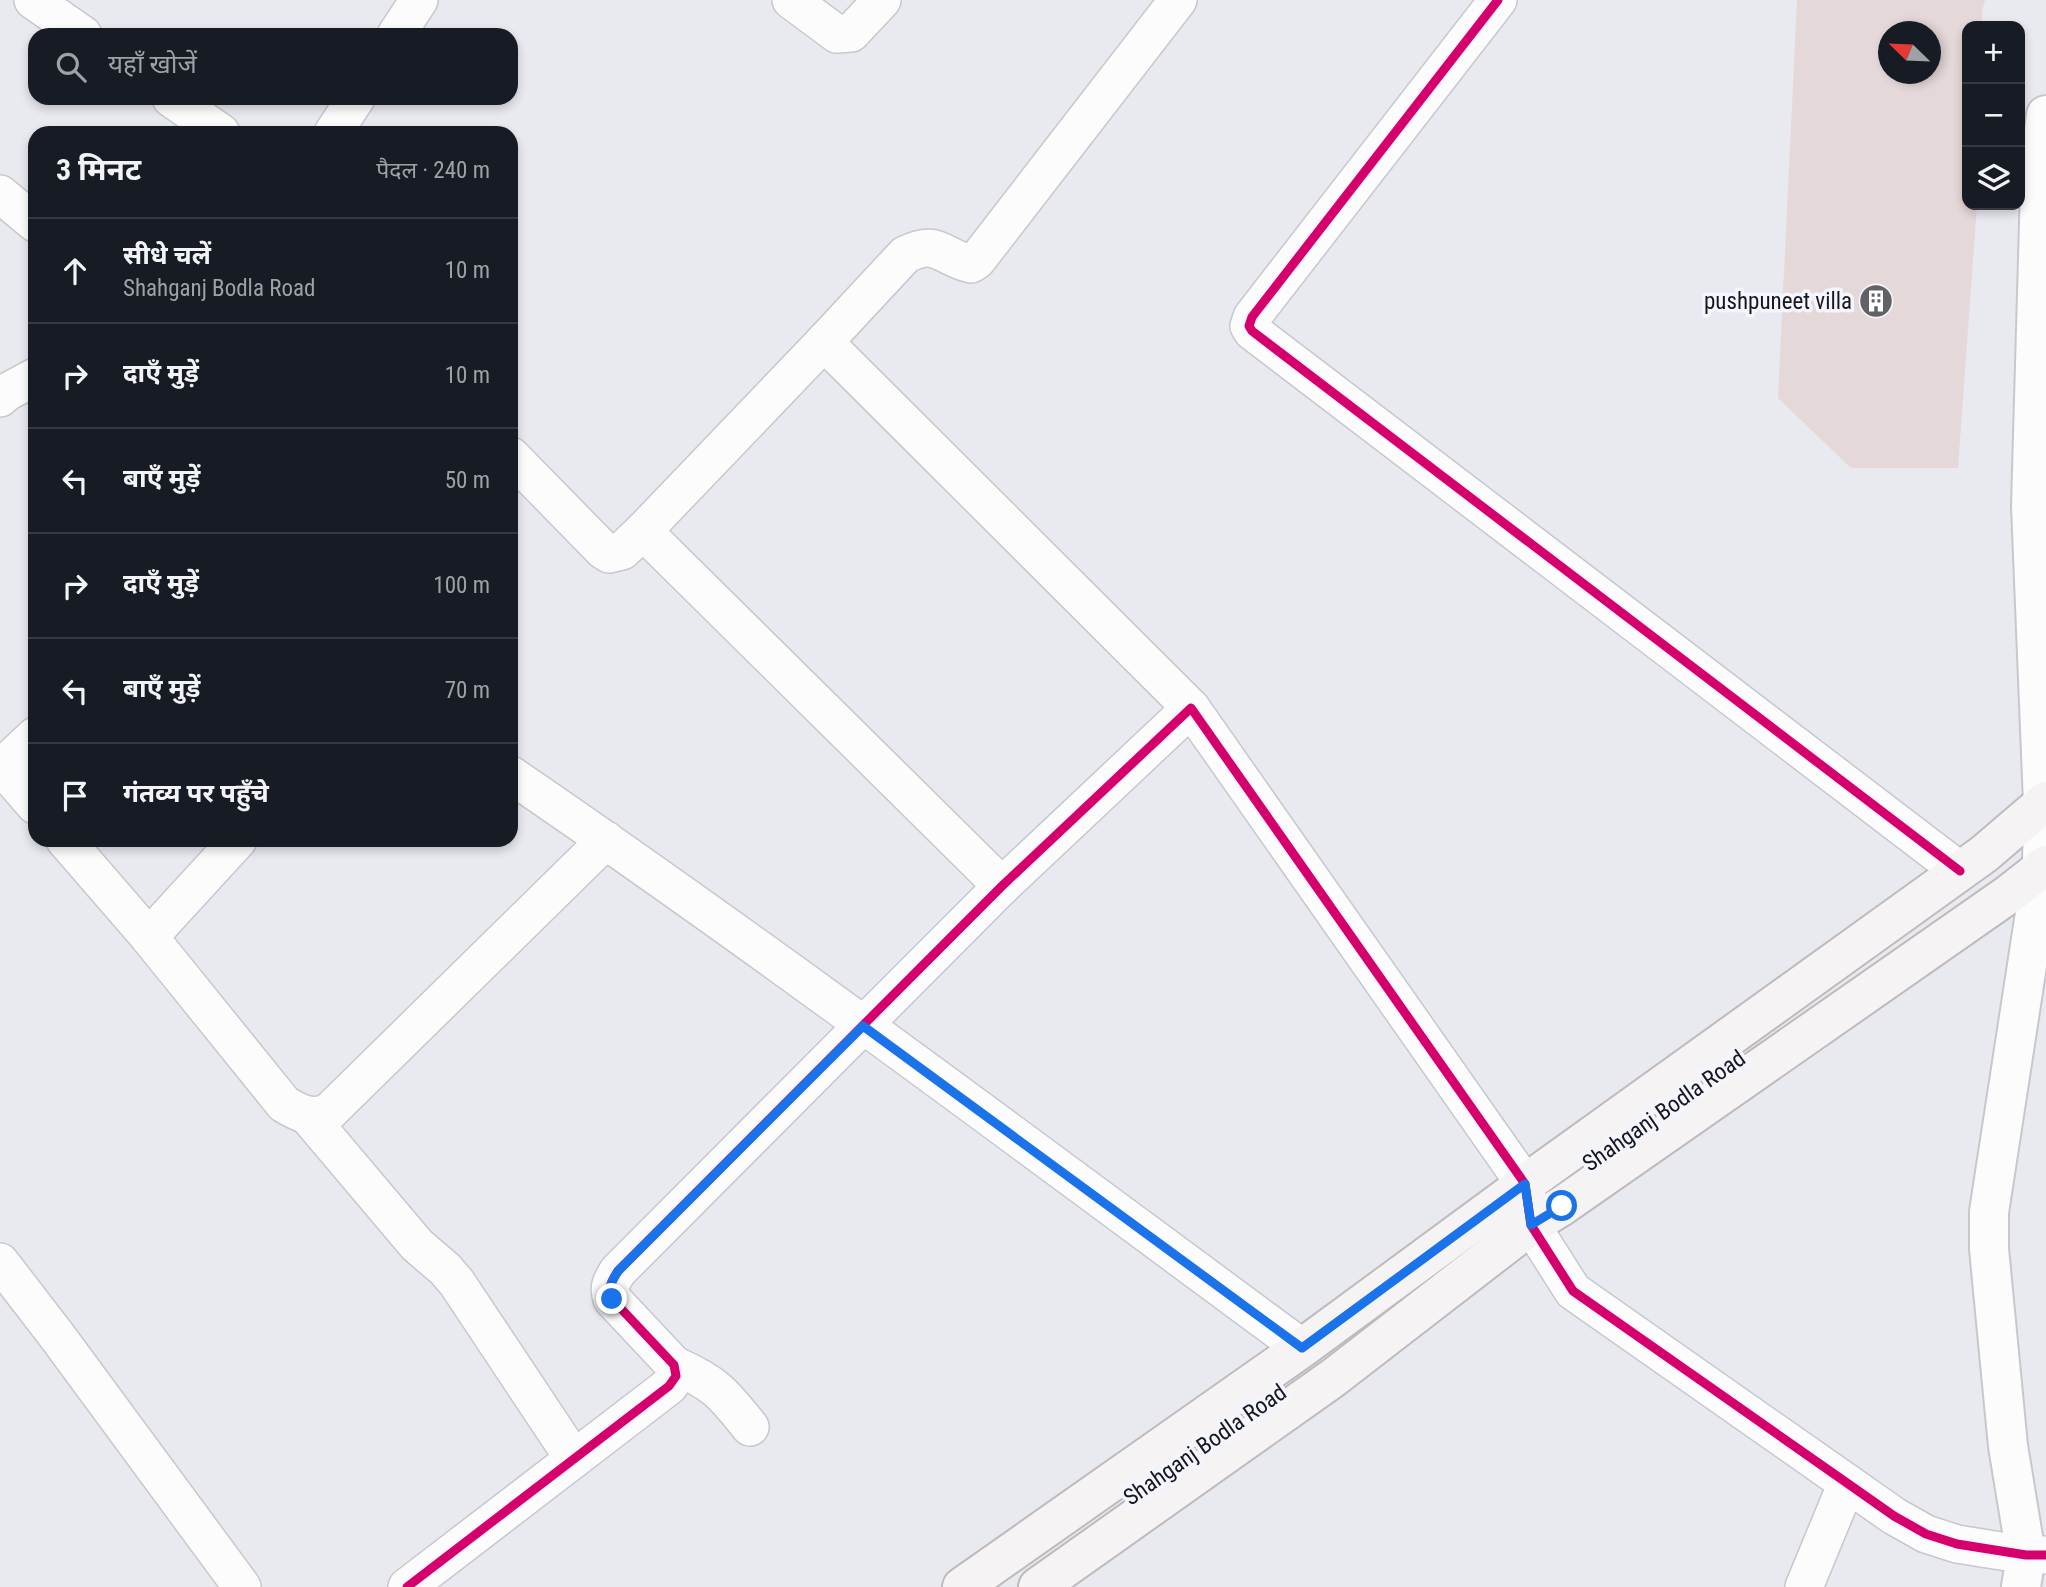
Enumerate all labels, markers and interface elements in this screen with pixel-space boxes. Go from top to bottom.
north arrow [1878,21,1941,84]
map controls [1962,21,2025,210]
button: + [1962,21,2025,84]
search box [28,28,518,105]
icon: search [52,48,90,86]
text: यहाँ खोजें [108,49,197,79]
button: − [1962,84,2025,147]
button: layers [1962,147,2025,210]
text: 3 मिनट [56,152,141,187]
text: पैदल · 240 m [376,157,490,184]
text: सीधे चलें [123,240,211,270]
icon: ahead [56,252,94,290]
text: 10 m [445,257,490,284]
text: Shahganj Bodla Road [123,275,315,302]
building icon: pushpuneet villa [1857,282,1895,320]
place label: pushpuneet villa [1704,288,1852,315]
icon: right [56,357,94,395]
text: दाएँ मुड़ें [123,358,199,388]
text: 10 m [445,362,490,389]
icon: left [56,462,94,500]
text: बाएँ मुड़ें [123,463,200,493]
text: 50 m [445,467,490,494]
icon: right [56,567,94,605]
text: दाएँ मुड़ें [123,568,199,598]
text: 100 m [433,572,490,599]
icon: left [56,672,94,710]
text: बाएँ मुड़ें [123,673,200,703]
text: 70 m [445,677,490,704]
icon: arrive [56,777,94,815]
text: गंतव्य पर पहुँचे [123,778,269,808]
street label: Shahganj Bodla Road [1577,1045,1751,1177]
route start [1546,1190,1577,1221]
route end [596,1283,627,1314]
street label: Shahganj Bodla Road [1118,1379,1292,1511]

